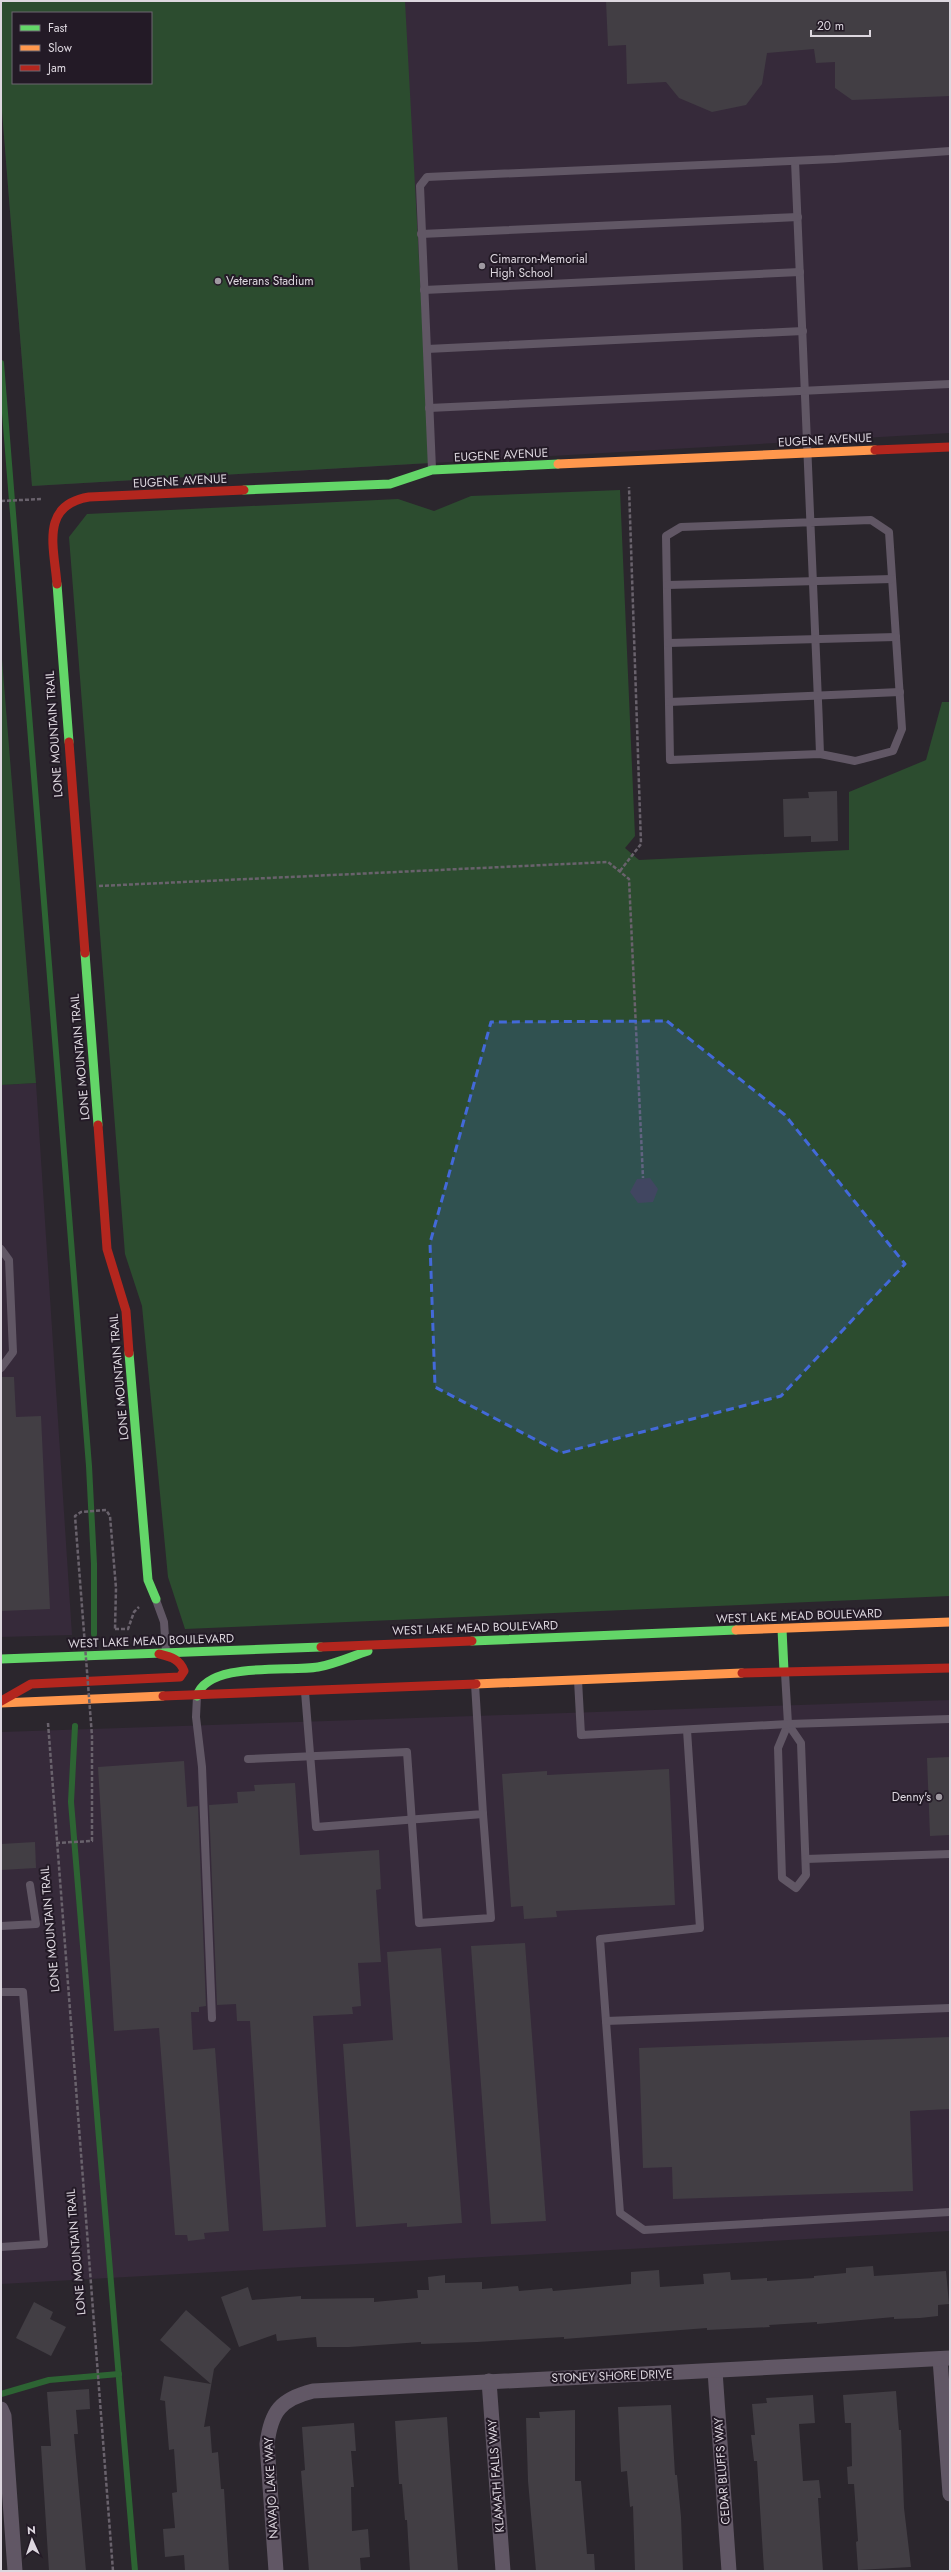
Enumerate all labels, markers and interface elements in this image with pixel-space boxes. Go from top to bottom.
legend [12,12,152,84]
scale bar [811,12,870,38]
text: 20 m [817,17,844,35]
text: Fast [48,19,67,37]
text: Slow [48,39,73,57]
text: Jam [46,59,66,77]
place label: Cimarron-Memorial High School [490,250,587,282]
marker: Cimarron-Memorial High School [477,261,487,271]
place label: Veterans Stadium [226,272,314,290]
marker: Veterans Stadium [213,276,223,286]
street label: EUGENE AVENUE [778,429,872,451]
street label: EUGENE AVENUE [454,444,548,466]
street label: EUGENE AVENUE [133,470,227,492]
street label: LONE MOUNTAIN TRAIL [41,670,67,798]
street label: LONE MOUNTAIN TRAIL [65,992,94,1121]
street label: LONE MOUNTAIN TRAIL [104,1312,133,1441]
street label: WEST LAKE MEAD BOULEVARD [716,1604,882,1628]
street label: WEST LAKE MEAD BOULEVARD [392,1616,558,1640]
street label: WEST LAKE MEAD BOULEVARD [68,1629,234,1653]
place label: Denny's [892,1788,931,1806]
marker: Denny's [934,1792,944,1802]
street label: LONE MOUNTAIN TRAIL [35,1864,64,1993]
street label: LONE MOUNTAIN TRAIL [61,2187,90,2316]
street label: STONEY SHORE DRIVE [551,2365,673,2387]
street label: CEDAR BLUFFS WAY [709,2417,735,2525]
street label: KLAMATH FALLS WAY [483,2418,509,2533]
street label: NAVAJO LAKE WAY [259,2436,283,2539]
north arrow [12,2520,52,2560]
text: N [27,2522,36,2538]

